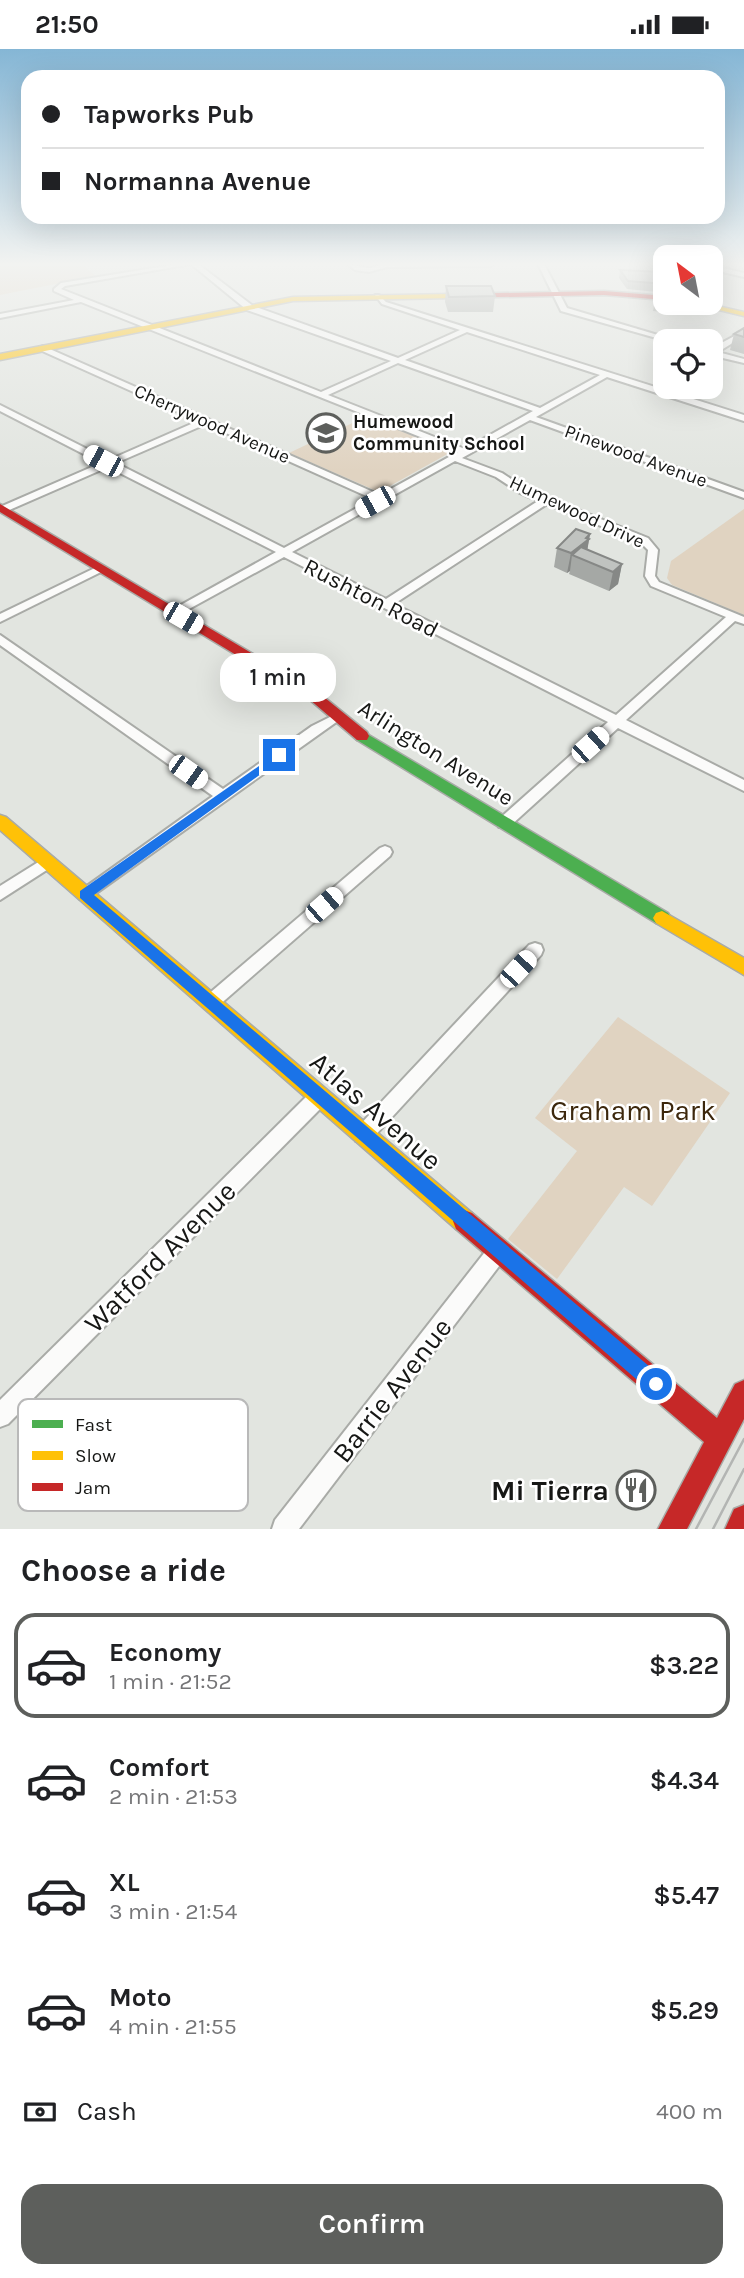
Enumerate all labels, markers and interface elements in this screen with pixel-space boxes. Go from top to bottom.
text: 21:50 [35,9,99,40]
text: Tapworks Pub [84,99,254,130]
text: Normanna Avenue [84,166,311,197]
north arrow [653,245,723,315]
map controls [653,245,723,399]
button: locate [653,329,723,399]
street label: Cherrywood Avenue [131,380,293,468]
place label: Humewood Community School [353,411,525,455]
school or university icon: Humewood Community School [305,412,347,454]
street label: Pinewood Avenue [562,420,710,492]
car [80,442,127,480]
street label: Humewood Drive [506,471,648,553]
car [352,483,399,521]
street label: Rushton Road [299,552,443,644]
car [160,598,207,638]
callout: 1 min [221,653,337,703]
text: 1 min [249,664,307,691]
street label: Arlington Avenue [353,694,519,812]
car [568,723,613,767]
route end [263,739,295,771]
car [165,751,212,793]
car [302,883,347,927]
car [496,946,541,992]
street label: Atlas Avenue [304,1045,448,1177]
park label: Graham Park [550,1094,716,1127]
street label: Watford Avenue [77,1174,243,1340]
street label: Barrie Avenue [325,1311,459,1469]
route start [640,1368,672,1400]
legend [18,1399,248,1511]
text: Fast [75,1414,112,1436]
text: Slow [75,1445,116,1467]
restaurant icon: Mi Tierra [615,1469,657,1511]
place label: Mi Tierra [491,1474,609,1507]
text: Jam [75,1477,111,1499]
text: Choose a ride [21,1552,226,1589]
icon: car [25,1634,88,1697]
text: Economy [109,1637,221,1668]
text: $3.22 [649,1650,719,1681]
text: 1 min · 21:52 [109,1668,232,1695]
icon: car [25,1749,88,1812]
text: Comfort [109,1752,210,1783]
text: $4.34 [650,1765,719,1796]
text: 2 min · 21:53 [109,1783,238,1810]
icon: car [25,1864,88,1927]
text: XL [109,1867,140,1898]
text: $5.47 [653,1880,719,1911]
text: 3 min · 21:54 [109,1898,237,1925]
icon: car [25,1979,88,2042]
text: Moto [109,1982,171,2013]
text: $5.29 [650,1995,719,2026]
text: 4 min · 21:55 [109,2013,237,2040]
icon: cash [21,2093,59,2131]
text: Cash [77,2096,137,2127]
text: 400 m [656,2098,723,2125]
button: Confirm [21,2184,723,2264]

